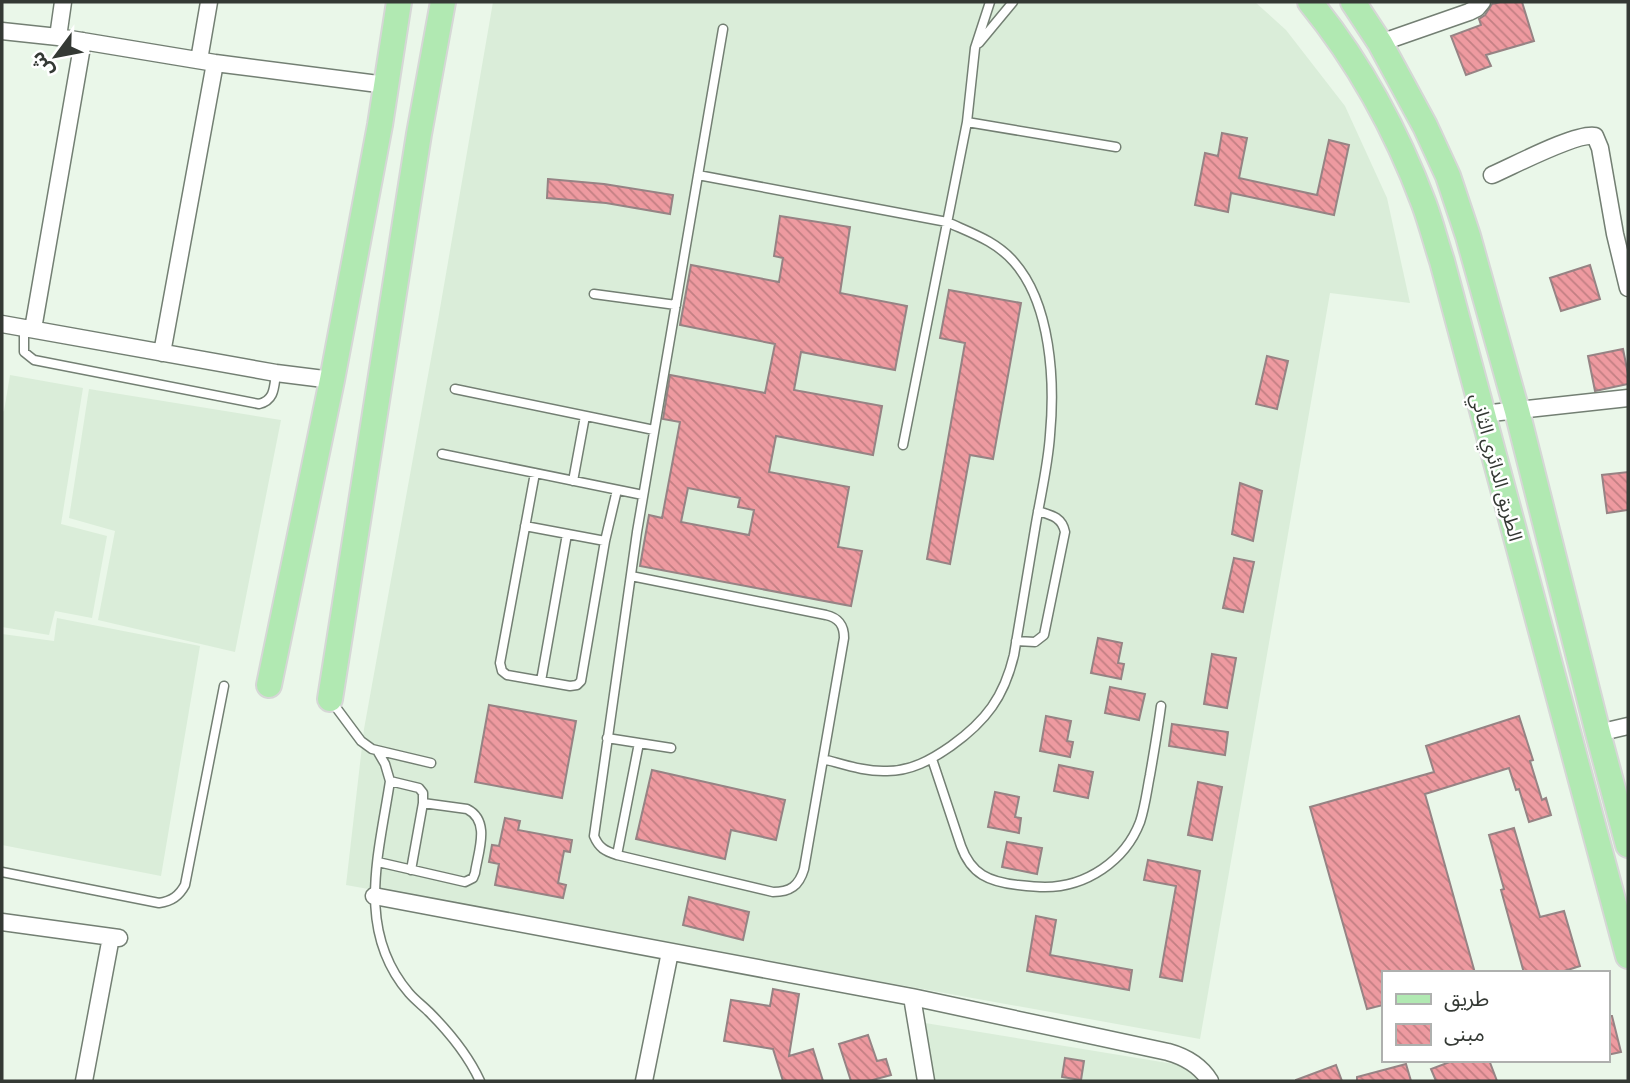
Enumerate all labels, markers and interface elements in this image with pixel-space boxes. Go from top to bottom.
north arrow [21,21,91,91]
text: ش [25,48,59,82]
street label: الطريق الدائري الثاني [1462,390,1528,544]
legend [1382,971,1609,1062]
text: طريق [1444,984,1489,1012]
text: مبنى [1444,1019,1485,1047]

